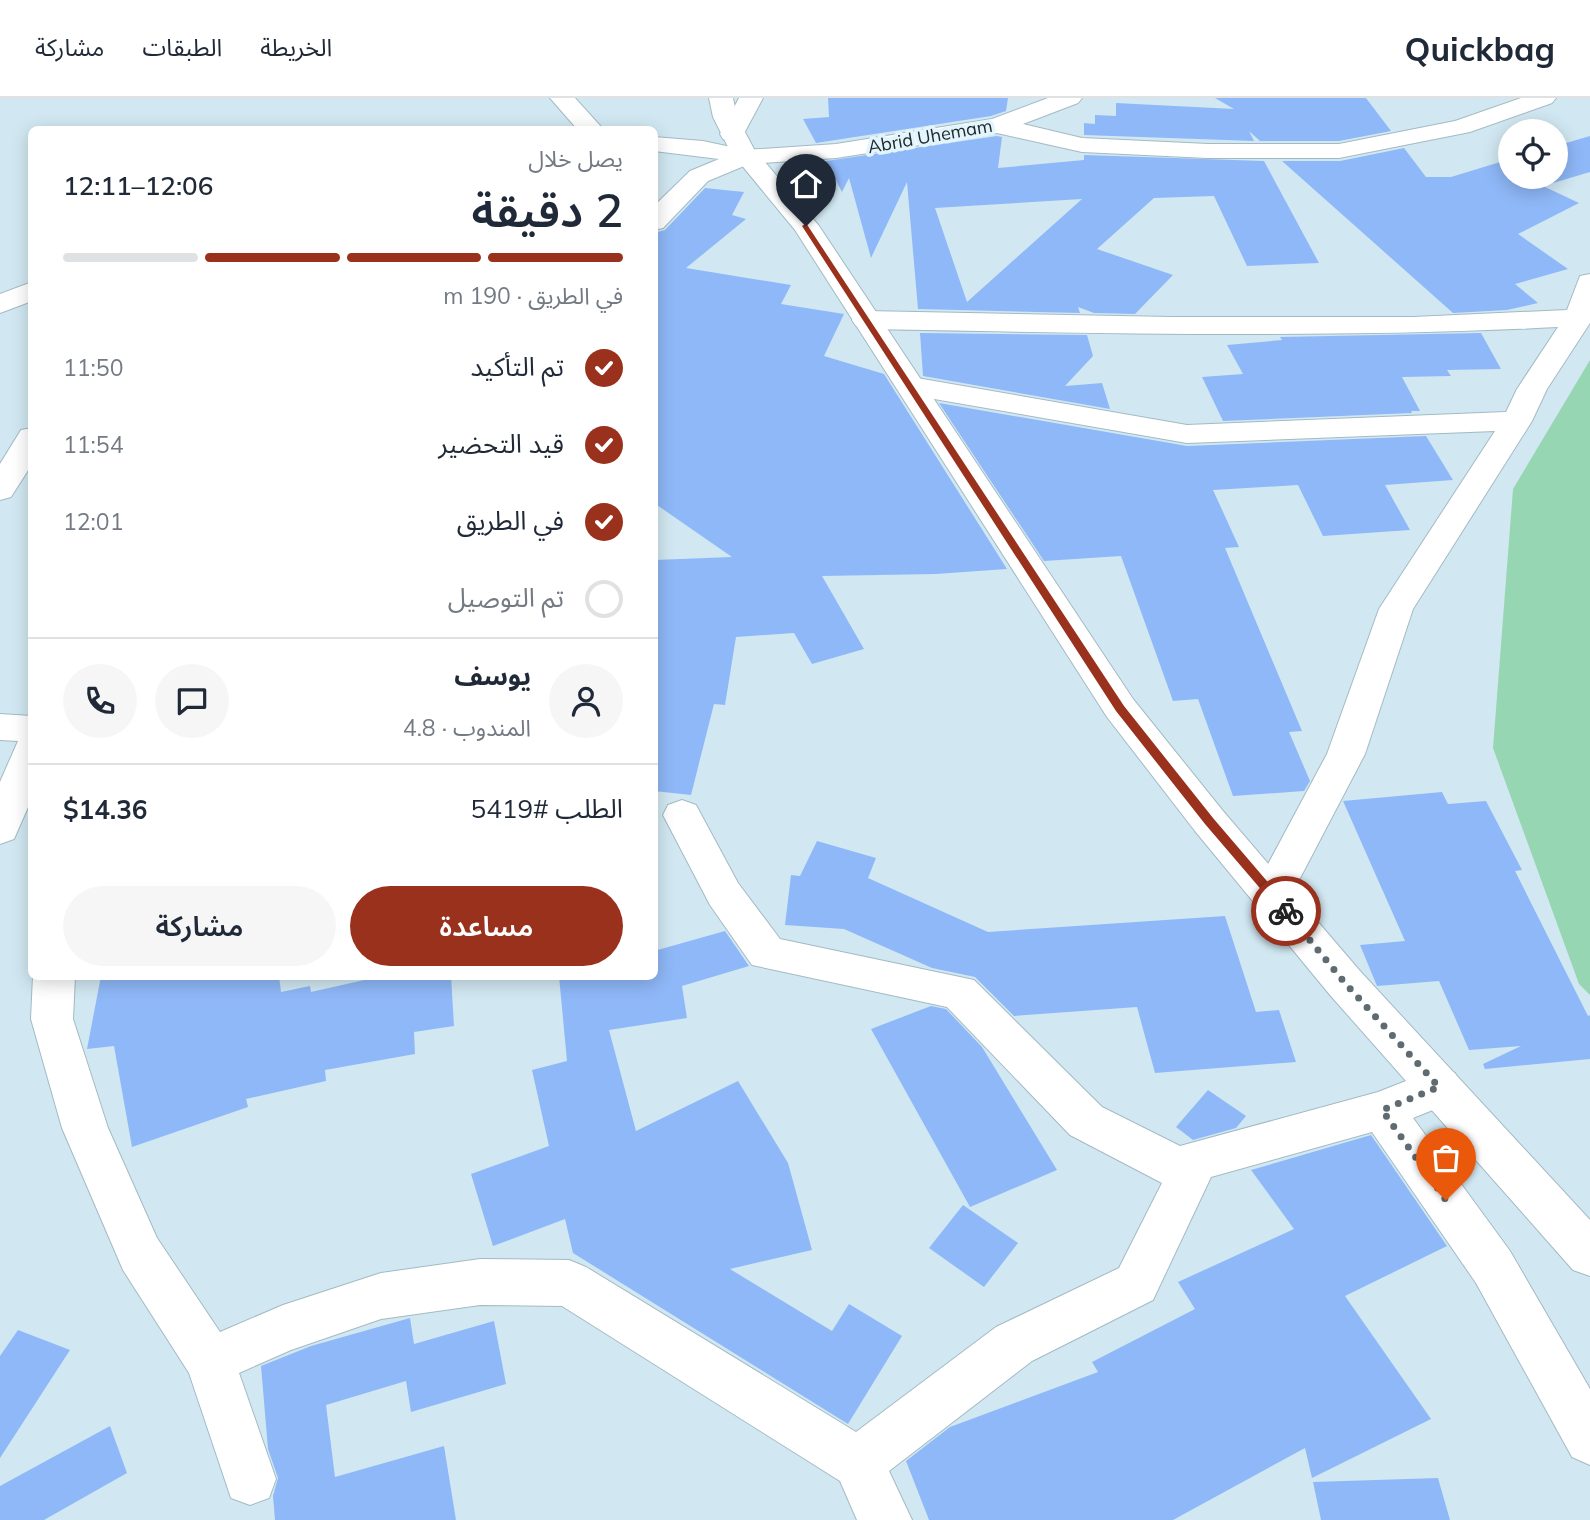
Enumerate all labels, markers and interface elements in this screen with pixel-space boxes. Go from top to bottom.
text: Quickbag [1404,28,1555,69]
text: مشاركة [35,32,104,62]
text: الطبقات [142,32,222,62]
text: الخريطة [260,32,332,62]
street label: Abrid Uhemam [866,114,994,158]
map controls [1498,119,1568,189]
button: locate [1498,119,1568,189]
text: يصل خلال [528,144,623,173]
pin [776,154,836,226]
icon: home [787,165,825,203]
text: 12:06–12:11 [63,169,213,202]
text: 2 دقيقة [472,181,623,239]
text: في الطريق · 190 m [443,281,623,310]
icon: check [585,349,623,387]
text: تم التأكيد [470,350,564,383]
text: 11:50 [63,353,123,382]
icon: check [585,426,623,464]
text: قيد التحضير [438,427,564,460]
text: 11:54 [63,430,123,459]
icon: check [585,503,623,541]
text: في الطريق [457,504,564,537]
text: 12:01 [63,507,123,536]
text: تم التوصيل [448,581,564,614]
text: يوسف [454,659,531,692]
button: phone [63,664,137,738]
button: chat [155,664,229,738]
button: person [549,664,623,738]
text: المندوب · 4.8 [403,713,531,742]
text: الطلب #5419 [471,792,623,825]
text: $14.36 [63,793,147,826]
courier [1251,876,1321,946]
button: مشاركة [63,886,336,966]
button: مساعدة [350,886,623,966]
icon: bike [1267,892,1305,930]
pin [1416,1128,1476,1200]
icon: bag [1427,1139,1465,1177]

